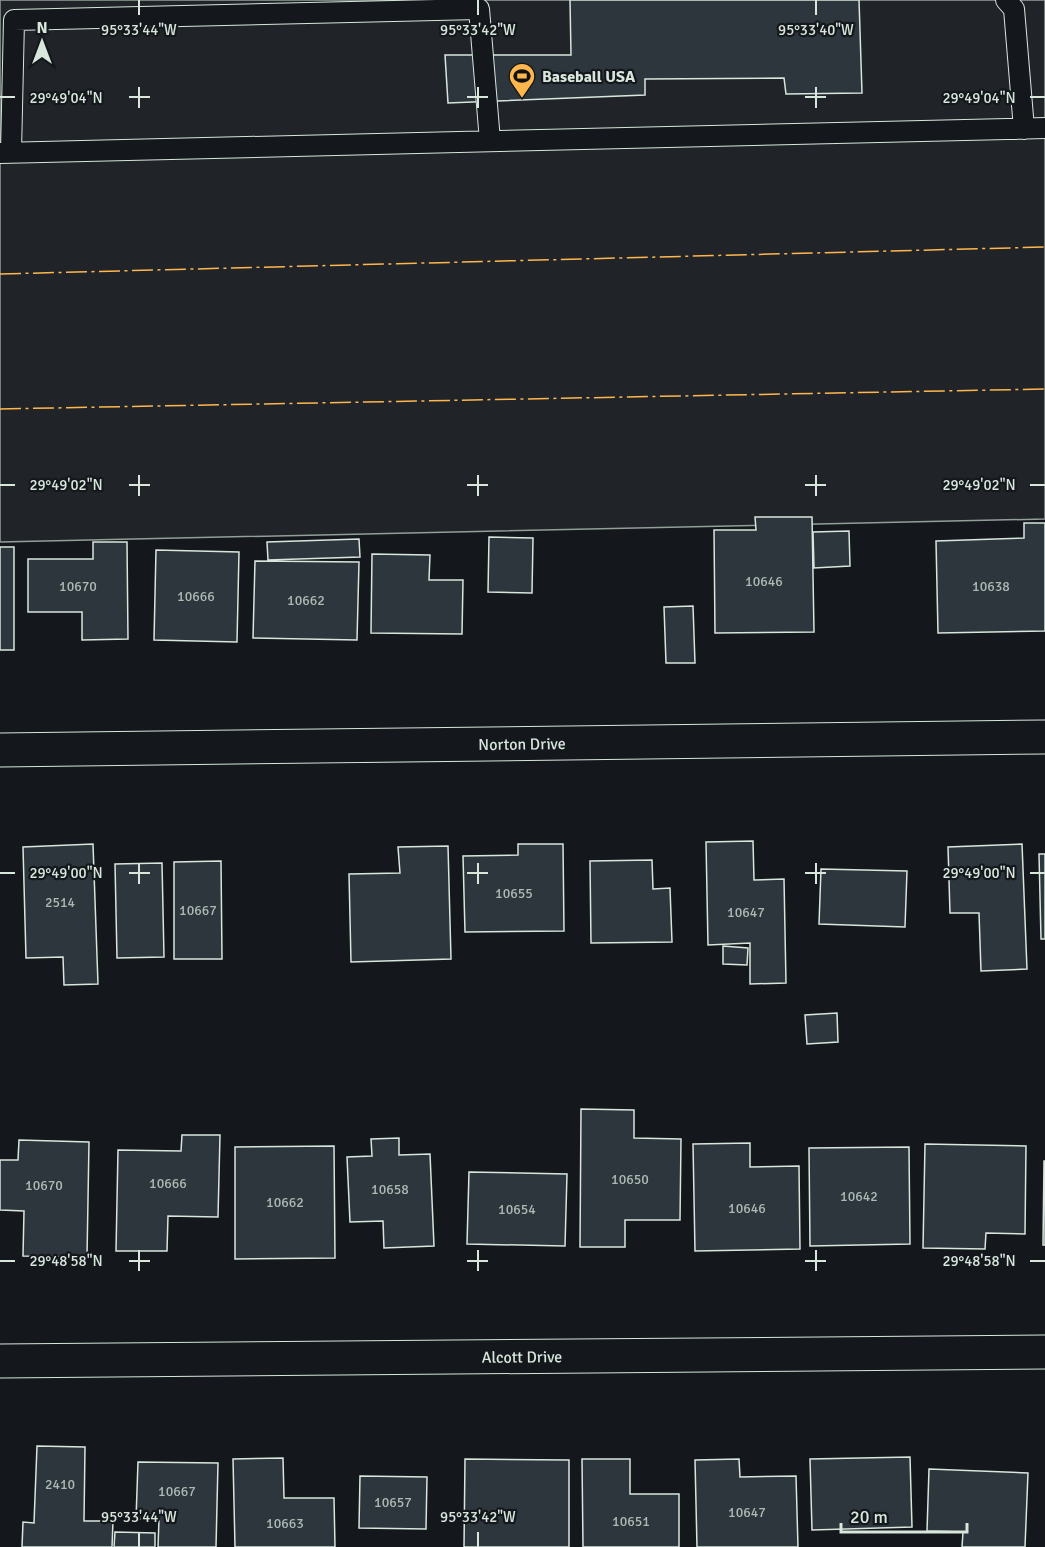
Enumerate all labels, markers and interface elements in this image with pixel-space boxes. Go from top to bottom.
north arrow [12,12,72,72]
text: N [36,18,48,38]
text: 95°33'44"W [101,21,177,39]
text: 95°33'42"W [440,21,516,39]
text: 95°33'40"W [778,21,854,39]
sports icon: Baseball USA [507,61,537,99]
place label: Baseball USA [542,67,636,87]
text: 29°49'04"N [29,89,103,107]
text: 29°49'04"N [942,89,1016,107]
text: 29°49'02"N [29,476,103,494]
text: 29°49'02"N [942,476,1016,494]
house number: 10646 [745,573,783,590]
house number: 10670 [59,578,97,595]
house number: 10638 [972,578,1010,595]
house number: 10666 [177,588,215,605]
house number: 10662 [287,592,325,609]
street label: Norton Drive [478,734,566,755]
text: 29°49'00"N [29,864,103,882]
text: 29°49'00"N [942,864,1016,882]
house number: 10655 [495,885,533,902]
house number: 2514 [45,894,76,911]
house number: 10667 [179,902,217,919]
house number: 10647 [727,904,765,921]
house number: 10650 [611,1171,649,1188]
house number: 10666 [149,1175,187,1192]
house number: 10670 [25,1177,63,1194]
house number: 10658 [371,1181,409,1198]
house number: 10642 [840,1188,878,1205]
house number: 10662 [266,1194,304,1211]
house number: 10646 [728,1200,766,1217]
house number: 10654 [498,1201,536,1218]
text: 29°48'58"N [29,1252,103,1270]
text: 29°48'58"N [942,1252,1016,1270]
street label: Alcott Drive [482,1347,562,1368]
house number: 2410 [45,1476,75,1493]
house number: 10667 [158,1483,196,1500]
house number: 10657 [374,1494,412,1511]
scale bar [841,1496,967,1534]
house number: 10647 [728,1504,766,1521]
text: 20 m [850,1506,888,1528]
text: 95°33'44"W [101,1508,177,1526]
text: 95°33'42"W [440,1508,516,1526]
house number: 10651 [612,1513,650,1530]
house number: 10663 [266,1515,304,1532]

